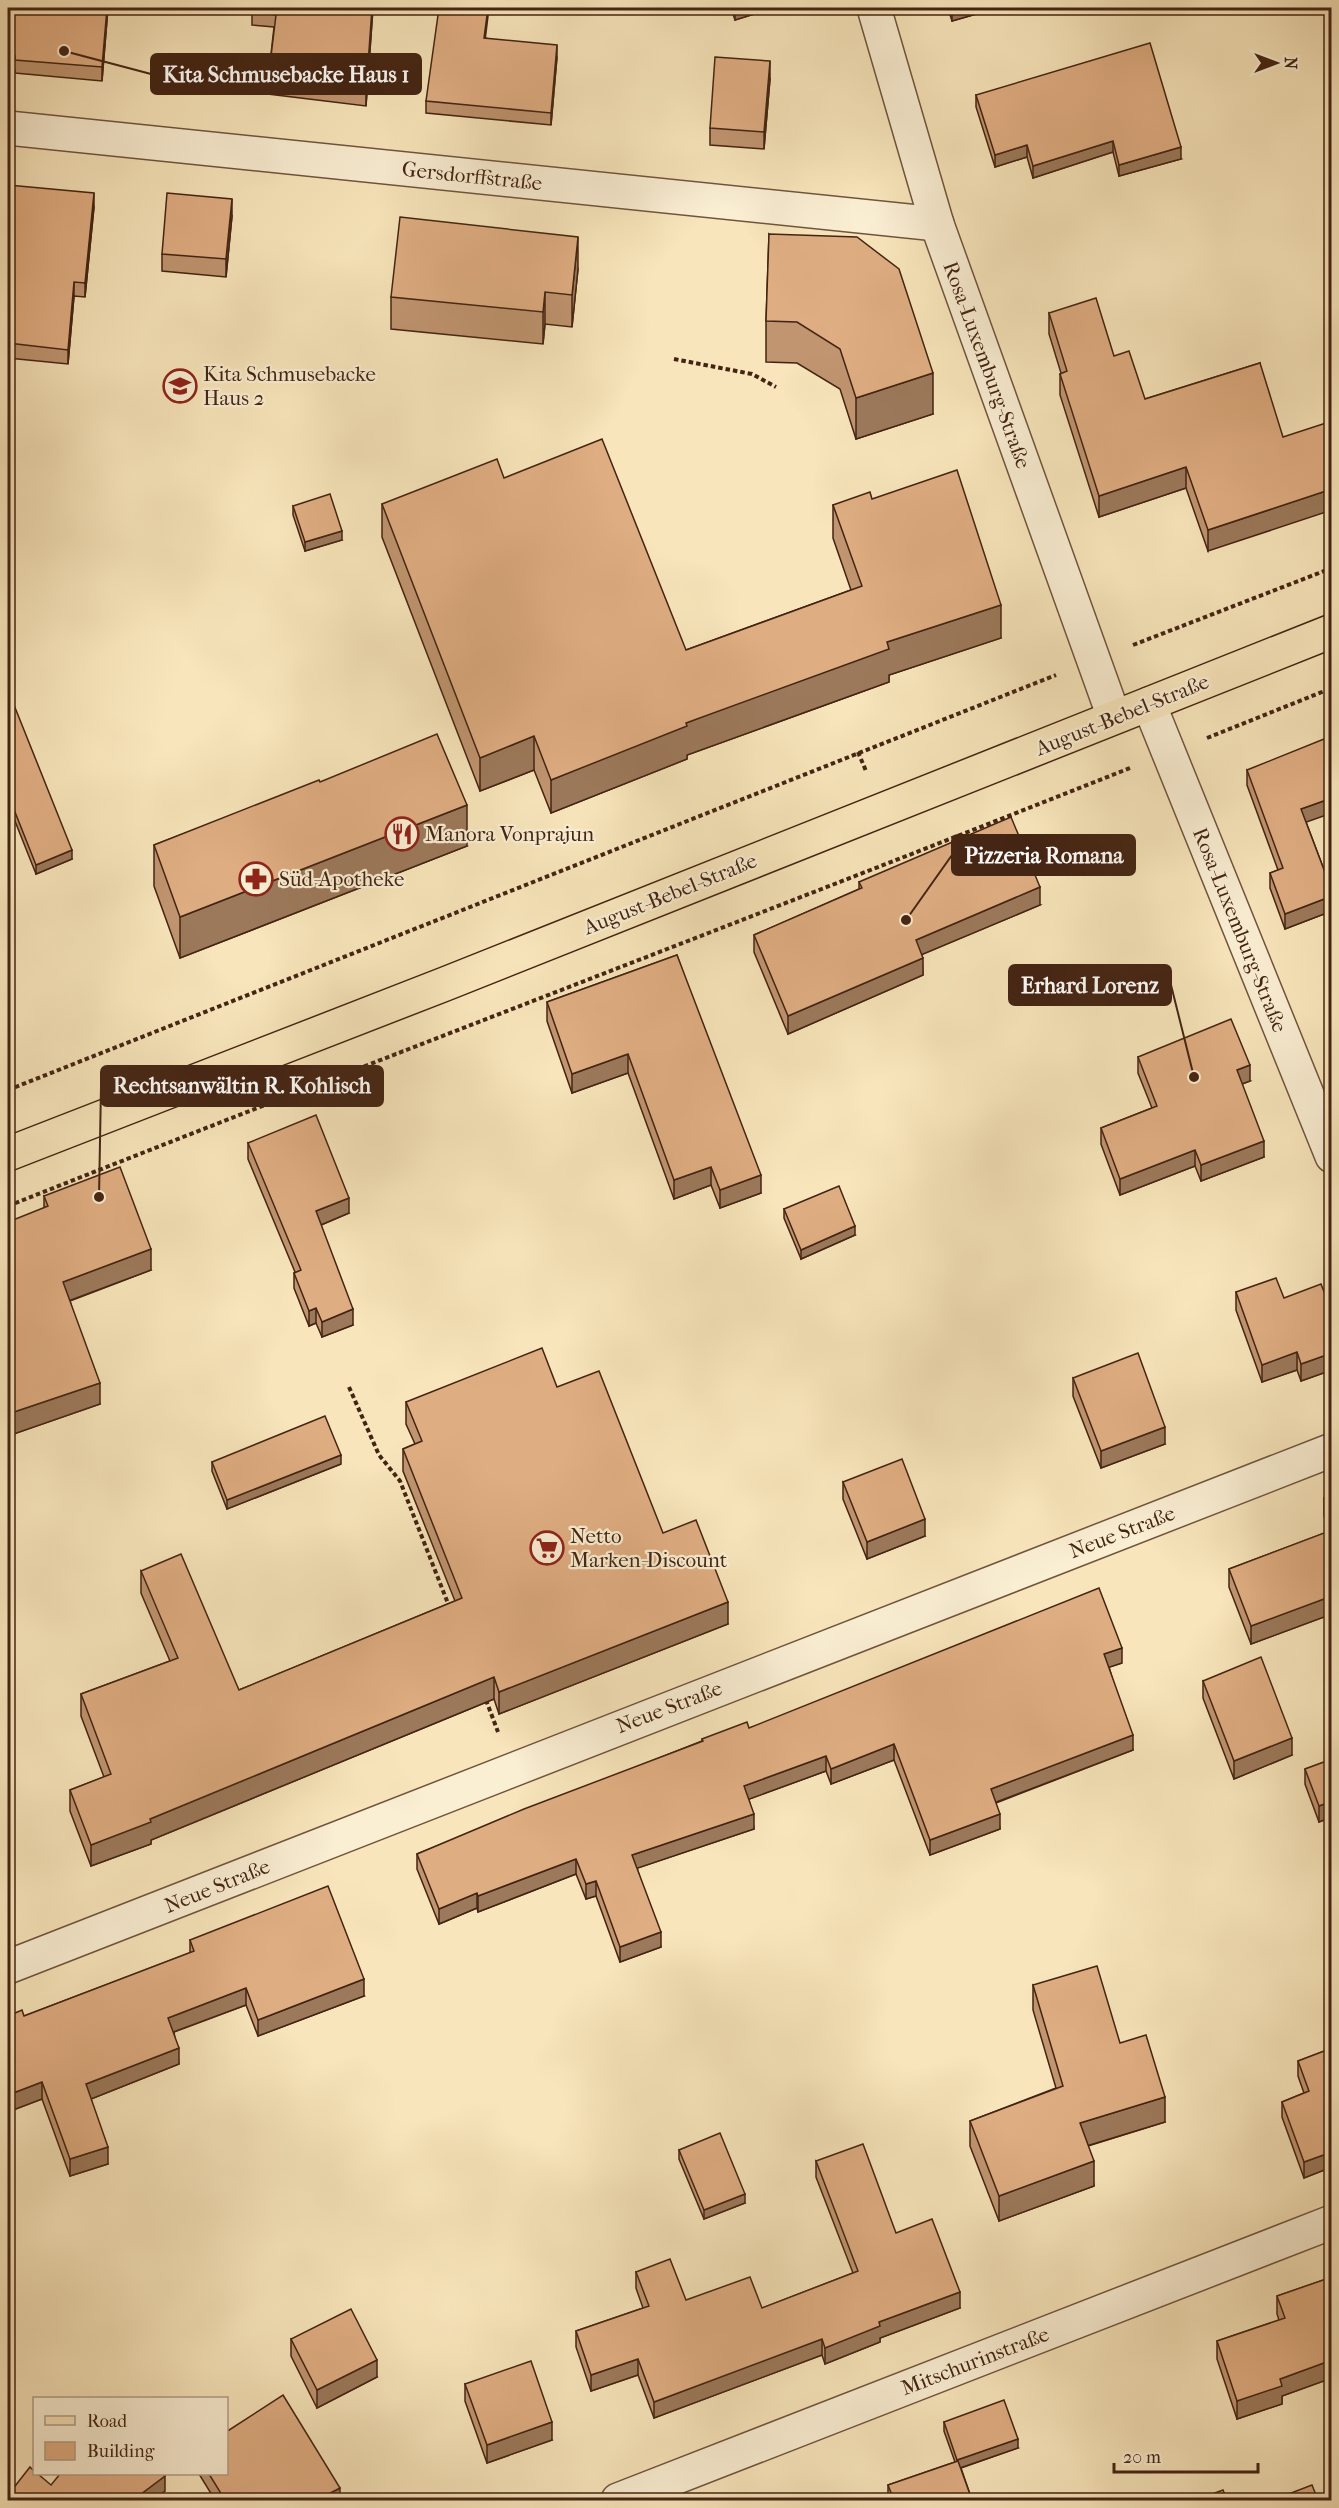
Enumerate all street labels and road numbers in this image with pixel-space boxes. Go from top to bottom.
street label: Gersdorffstraße [401,157,543,195]
street label: Rosa-Luxemburg-Straße [938,258,1036,472]
street label: August-Bebel-Straße [1031,669,1212,761]
street label: Rosa-Luxemburg-Straße [1188,824,1292,1036]
street label: August-Bebel-Straße [579,848,760,940]
street label: Neue Straße [1066,1501,1178,1563]
street label: Neue Straße [613,1676,725,1738]
street label: Neue Straße [161,1854,273,1918]
street label: Mitschurinstraße [898,2322,1052,2400]

